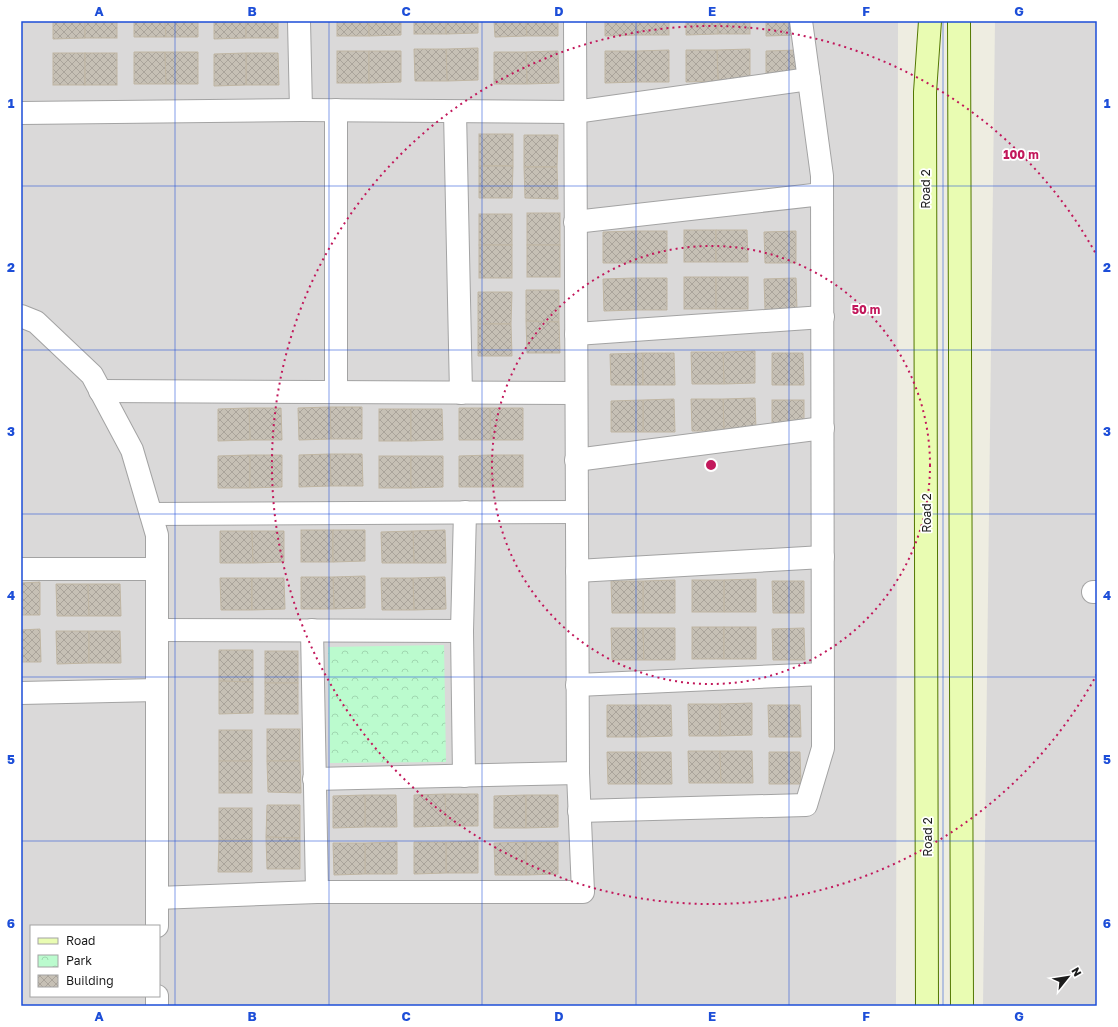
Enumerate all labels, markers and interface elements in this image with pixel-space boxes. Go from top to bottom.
text: A [94,3,104,19]
text: B [247,3,257,19]
text: C [401,3,411,19]
text: D [554,3,564,19]
text: E [708,3,716,19]
text: F [862,3,870,19]
text: G [1014,3,1024,19]
text: 1 [8,95,15,111]
text: 1 [1104,95,1111,111]
text: 100 m [1003,147,1039,162]
street label: Road 2 [918,169,933,209]
text: 2 [7,259,15,275]
text: 2 [1103,259,1111,275]
text: 50 m [852,302,880,317]
text: 3 [7,423,15,439]
text: 3 [1103,423,1111,439]
centre of rings [704,458,718,472]
street label: Road 2 [919,493,934,533]
text: 4 [7,587,15,603]
text: 4 [1103,587,1111,603]
text: 5 [7,751,15,767]
text: 5 [1103,751,1111,767]
street label: Road 2 [920,817,935,857]
text: 6 [7,915,15,931]
text: 6 [1103,915,1111,931]
legend [30,925,160,997]
text: Road [66,933,95,948]
text: Park [66,953,92,968]
north arrow [1048,957,1088,997]
text: N [1069,965,1085,979]
text: Building [66,973,114,988]
text: A [94,1008,104,1024]
text: B [247,1008,257,1024]
text: C [401,1008,411,1024]
text: D [554,1008,564,1024]
text: E [708,1008,716,1024]
text: F [862,1008,870,1024]
text: G [1014,1008,1024,1024]

